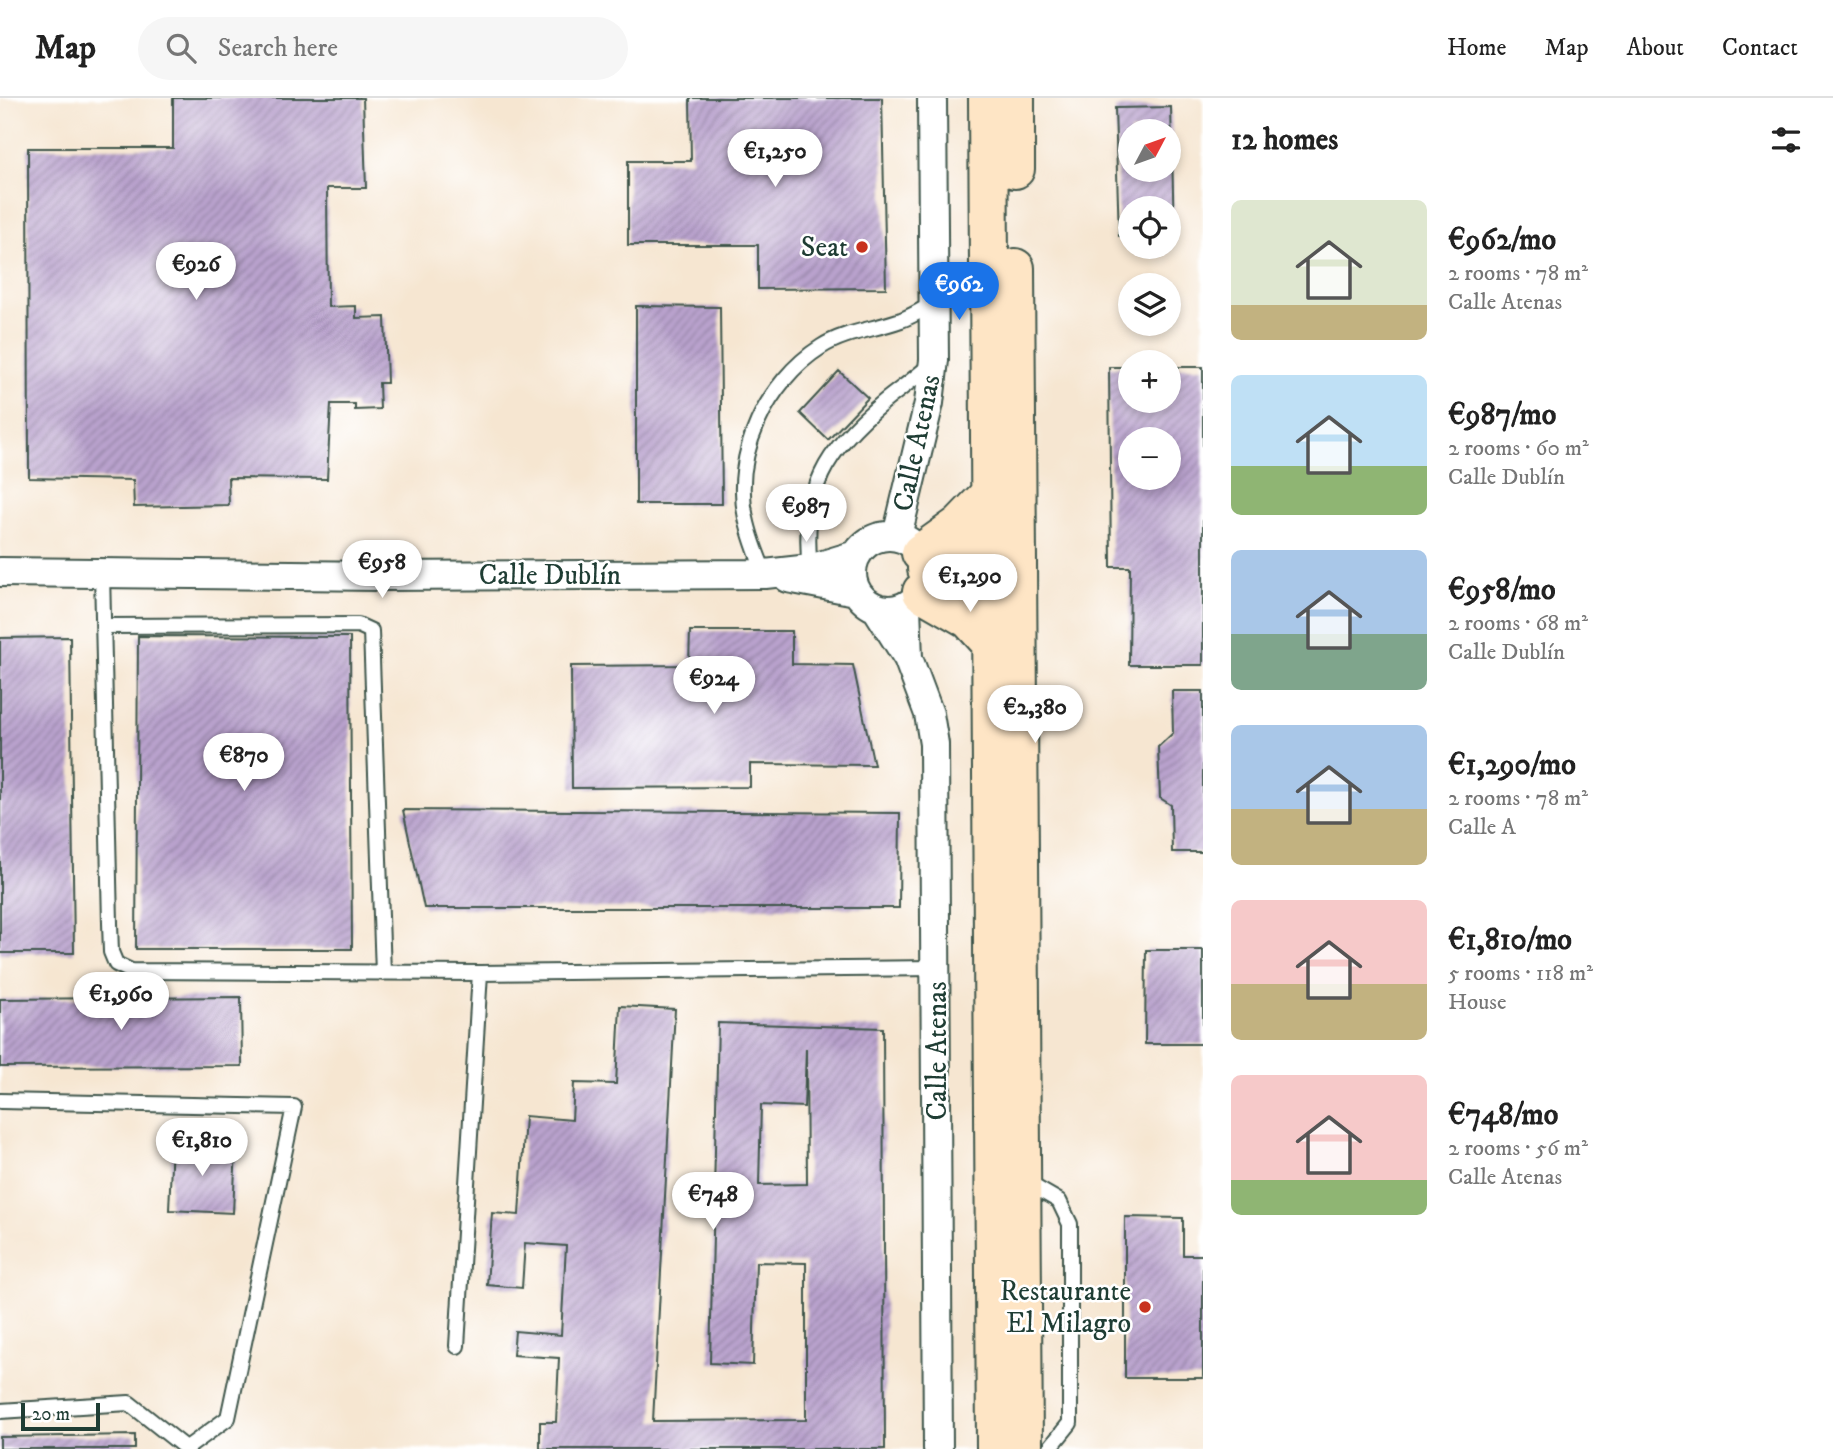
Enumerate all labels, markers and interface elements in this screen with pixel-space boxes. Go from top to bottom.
search box [138,17,628,80]
text: Map [35,28,96,69]
icon: search [162,29,200,67]
text: Search here [218,32,338,65]
text: Home [1447,33,1506,63]
text: Map [1544,33,1589,63]
text: About [1627,33,1684,63]
text: Contact [1722,33,1798,63]
north arrow [1118,119,1181,182]
map controls [1118,119,1181,490]
icon: filters [1767,121,1805,159]
text: 12 homes [1231,122,1338,159]
pin: €1,250 [718,130,832,189]
text: €1,250 [743,137,807,166]
button: locate [1118,196,1181,259]
text: €962/mo [1448,222,1556,259]
icon: home [1287,228,1371,312]
place label: Seat [801,230,848,265]
marker: Seat [854,239,870,255]
pin: €926 [155,242,237,302]
text: €926 [172,250,220,279]
text: 2 rooms · 78 m² [1448,259,1588,288]
pin: €962 [918,262,1000,322]
text: €962 [935,270,983,299]
button: layers [1118,273,1181,336]
text: Calle Atenas [1448,288,1562,317]
button: + [1118,350,1181,413]
street label: Calle Atenas [885,371,949,515]
text: €987/mo [1448,397,1556,434]
icon: home [1287,403,1371,487]
button: − [1118,427,1181,490]
text: 2 rooms · 60 m² [1448,434,1589,463]
text: Calle Dublín [1448,463,1565,492]
pin: €987 [765,484,847,544]
text: €987 [782,492,830,521]
pin: €958 [341,540,423,600]
text: €958 [358,548,406,577]
pin: €1,290 [913,554,1027,614]
street label: Calle Dublín [479,558,622,593]
text: €1,290 [938,562,1002,591]
text: €958/mo [1448,572,1556,609]
icon: home [1287,578,1371,662]
text: 2 rooms · 68 m² [1448,609,1588,638]
text: Calle Dublín [1448,638,1565,667]
pin: €924 [673,656,755,716]
text: €924 [689,664,739,693]
pin: €2,380 [978,686,1092,745]
text: €2,380 [1003,693,1067,722]
pin: €870 [203,734,285,793]
text: €870 [219,741,269,770]
text: €1,290/mo [1448,747,1576,784]
icon: home [1287,753,1371,837]
text: 2 rooms · 78 m² [1448,784,1588,813]
text: Calle A [1448,813,1516,842]
text: €1,810/mo [1448,922,1572,959]
icon: home [1287,928,1371,1012]
text: 5 rooms · 118 m² [1448,959,1593,988]
pin: €1,960 [64,972,178,1032]
text: €1,960 [89,980,153,1009]
street label: Calle Atenas [920,981,955,1121]
text: House [1448,988,1506,1017]
text: €748/mo [1448,1097,1558,1134]
icon: home [1287,1103,1371,1187]
pin: €1,810 [145,1118,259,1178]
text: €1,810 [172,1126,232,1155]
text: 2 rooms · 56 m² [1448,1134,1588,1163]
text: Calle Atenas [1448,1163,1562,1192]
pin: €748 [672,1172,754,1232]
text: €748 [688,1180,738,1209]
place label: Restaurante El Milagro [1000,1274,1131,1341]
marker: Restaurante El Milagro [1137,1299,1153,1315]
scale bar [21,1400,100,1432]
text: 20 m [32,1403,70,1426]

